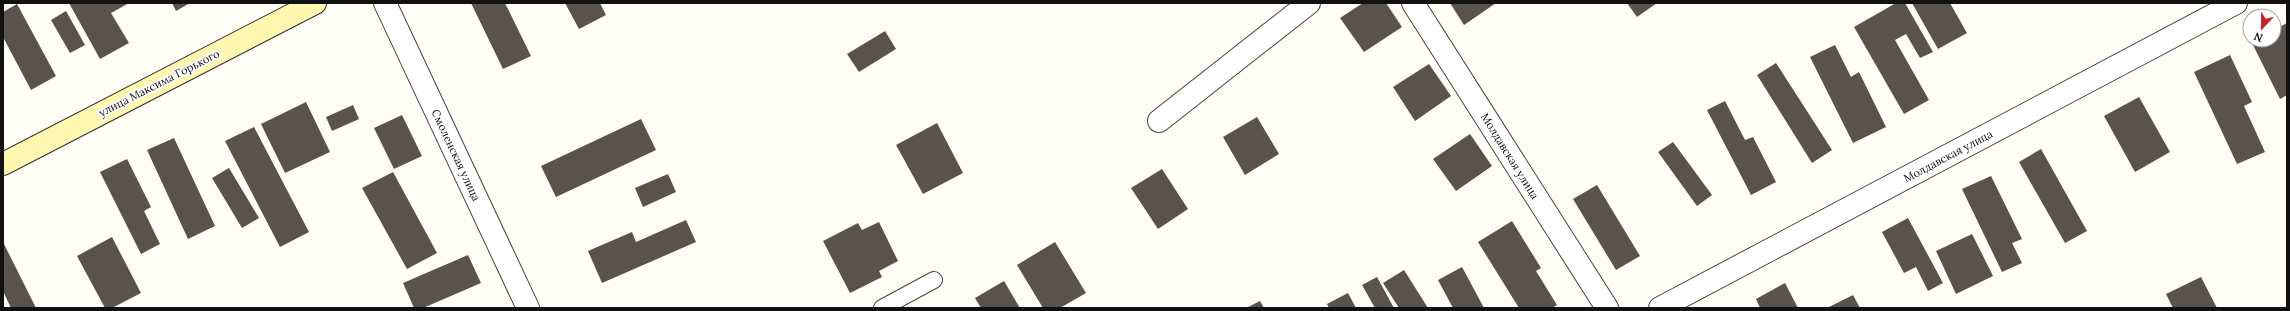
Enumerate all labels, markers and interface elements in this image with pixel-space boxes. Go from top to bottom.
north arrow [2242,8,2282,48]
text: N [2251,29,2265,45]
street label: улица Максима Горького [96,46,222,120]
street label: Смоленская улица [429,107,484,203]
street label: Молдавская улица [1478,110,1542,202]
street label: Молдавская улица [1901,126,1995,185]

